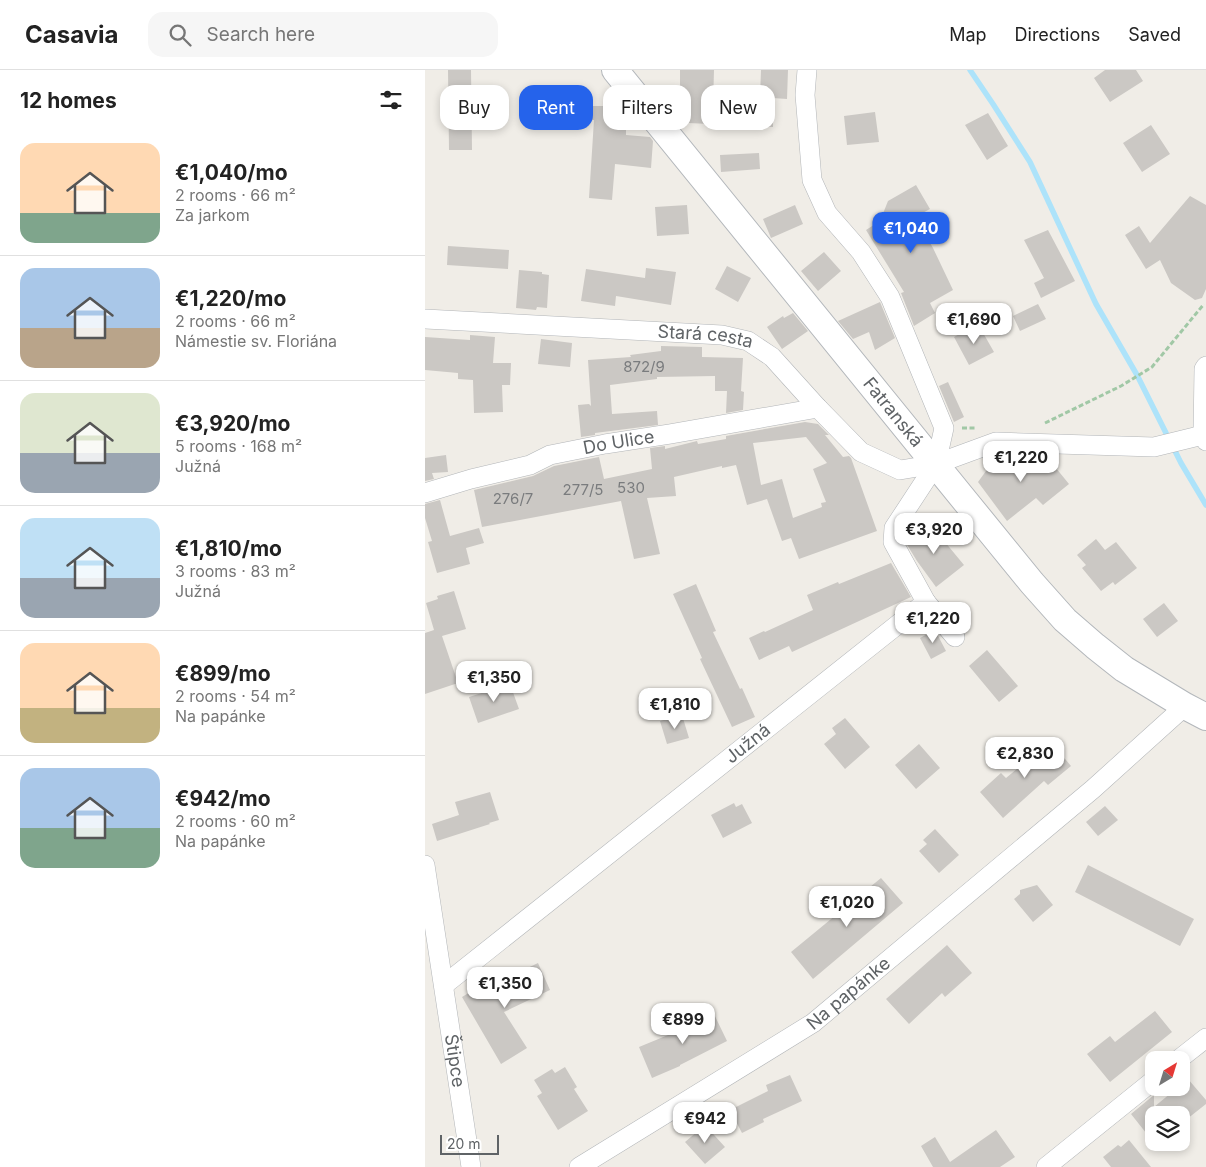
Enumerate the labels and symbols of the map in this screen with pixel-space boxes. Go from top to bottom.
pin: €1,040 [870,212,952,254]
pin: €1,690 [933,302,1015,345]
street label: Stará cesta [657,321,755,352]
house number: 872/9 [623,357,665,376]
street label: Fatranská [859,373,928,451]
street label: Do Ulice [581,426,656,458]
pin: €1,220 [980,440,1062,483]
house number: 530 [617,478,645,497]
house number: 277/5 [563,480,603,499]
house number: 276/7 [493,489,533,508]
pin: €3,920 [893,512,975,555]
pin: €1,220 [892,602,974,644]
pin: €1,350 [453,660,535,703]
pin: €1,810 [634,688,716,730]
street label: Južná [721,719,774,768]
pin: €2,830 [984,736,1066,779]
pin: €1,020 [806,886,888,928]
street label: Na papánke [802,952,894,1034]
pin: €1,350 [464,966,546,1009]
pin: €899 [653,1002,713,1045]
street label: Štipce [441,1032,470,1089]
north arrow [1145,1051,1190,1096]
pin: €942 [675,1102,735,1144]
scale bar [440,1132,499,1155]

